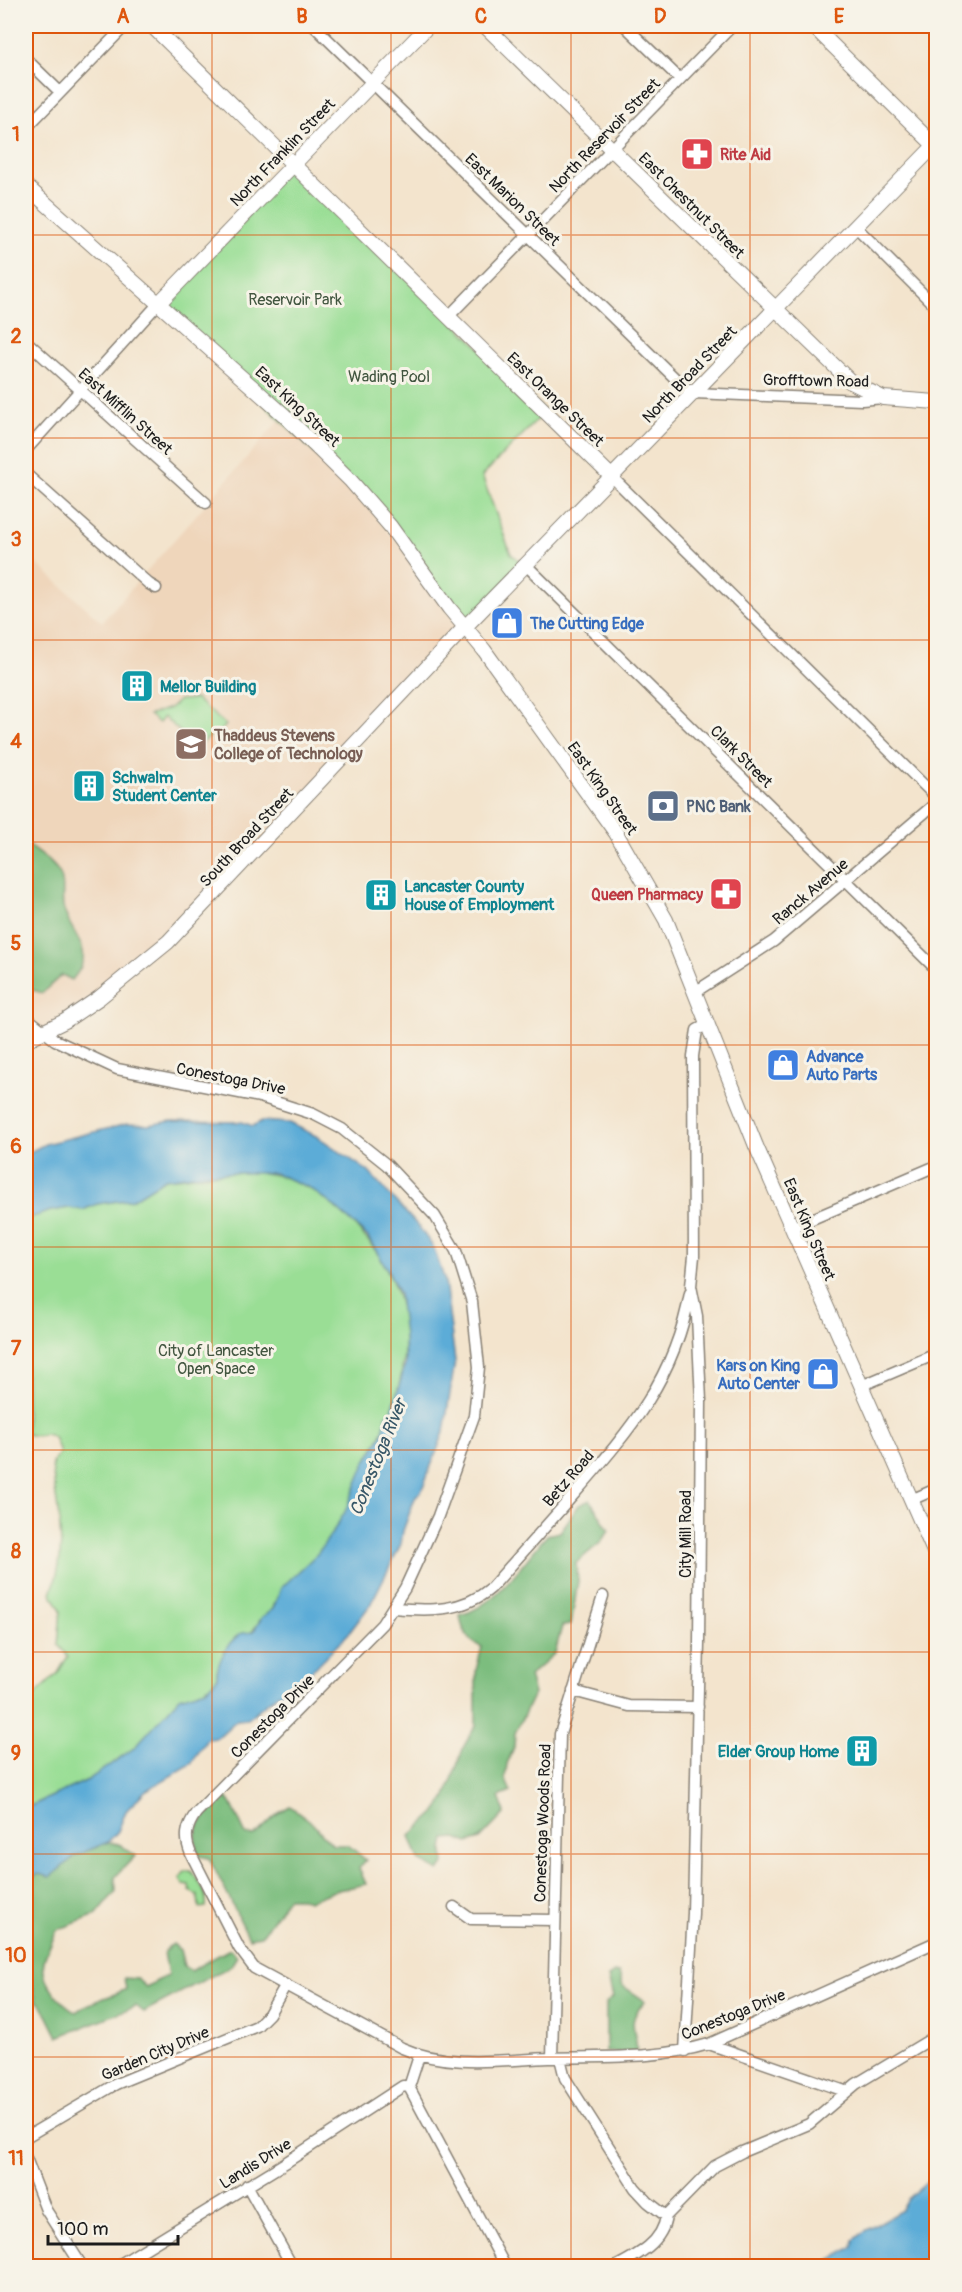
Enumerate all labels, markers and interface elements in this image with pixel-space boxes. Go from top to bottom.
text: A [117,4,130,29]
text: B [296,4,308,29]
text: C [475,4,487,29]
text: D [654,4,667,29]
text: E [834,4,845,29]
street label: North Reservoir Street [545,74,665,197]
street label: North Franklin Street [226,94,340,211]
text: 1 [12,122,20,147]
pharmacy icon: Rite Aid [679,136,715,172]
place label: Rite Aid [720,145,771,165]
street label: East Chestnut Street [634,148,749,263]
street label: East Marion Street [461,149,564,251]
park label: Reservoir Park [248,290,342,310]
street label: North Broad Street [638,321,742,428]
text: 2 [10,324,22,349]
street label: East Orange Street [502,348,609,452]
street label: East King Street [251,362,344,452]
street label: East Mifflin Street [74,364,177,460]
park label: Wading Pool [348,367,430,387]
street label: Grofftown Road [763,370,869,392]
text: 3 [10,527,22,552]
shop icon: The Cutting Edge [489,605,525,641]
place label: The Cutting Edge [529,614,645,634]
building icon: Mellor Building [119,668,155,704]
place label: Mellor Building [160,677,256,697]
street label: Clark Street [706,721,777,793]
school or university icon: Thaddeus Stevens College of Technology [173,726,209,762]
place label: Thaddeus Stevens College of Technology [213,726,363,764]
text: 4 [10,729,22,754]
street label: East King Street [563,738,642,839]
building icon: Schwalm Student Center [71,768,107,804]
place label: Schwalm Student Center [112,768,217,806]
street label: South Broad Street [196,783,298,892]
bank icon: PNC Bank [645,788,681,824]
place label: PNC Bank [686,797,751,817]
street label: Ranck Avenue [769,854,853,929]
pharmacy icon: Queen Pharmacy [708,876,744,912]
building icon: Lancaster County House of Employment [363,877,399,913]
place label: Lancaster County House of Employment [404,877,555,915]
place label: Queen Pharmacy [591,885,703,905]
text: 5 [11,931,22,956]
shop icon: Advance Auto Parts [765,1047,801,1083]
place label: Advance Auto Parts [806,1047,878,1085]
street label: Conestoga Drive [175,1059,287,1099]
text: 6 [10,1134,22,1159]
street label: East King Street [779,1175,840,1284]
text: 7 [11,1336,22,1361]
park label: City of Lancaster Open Space [158,1341,274,1379]
place label: Kars on King Auto Center [716,1356,800,1394]
shop icon: Kars on King Auto Center [805,1356,841,1392]
water label: Conestoga River [345,1393,413,1519]
street label: Betz Road [539,1446,599,1511]
street label: City Mill Road [676,1490,696,1578]
text: 8 [11,1539,21,1564]
street label: Conestoga Drive [227,1670,319,1763]
building icon: Elder Group Home [844,1733,880,1769]
text: 9 [11,1741,21,1766]
place label: Elder Group Home [718,1742,840,1762]
street label: Conestoga Woods Road [530,1743,556,1903]
text: 10 [5,1943,27,1968]
street label: Conestoga Drive [678,1985,788,2045]
street label: Garden City Drive [98,2022,212,2086]
street label: Landis Drive [216,2134,295,2194]
text: 11 [8,2146,24,2171]
scale bar [48,2208,178,2246]
text: 100 m [57,2218,109,2241]

